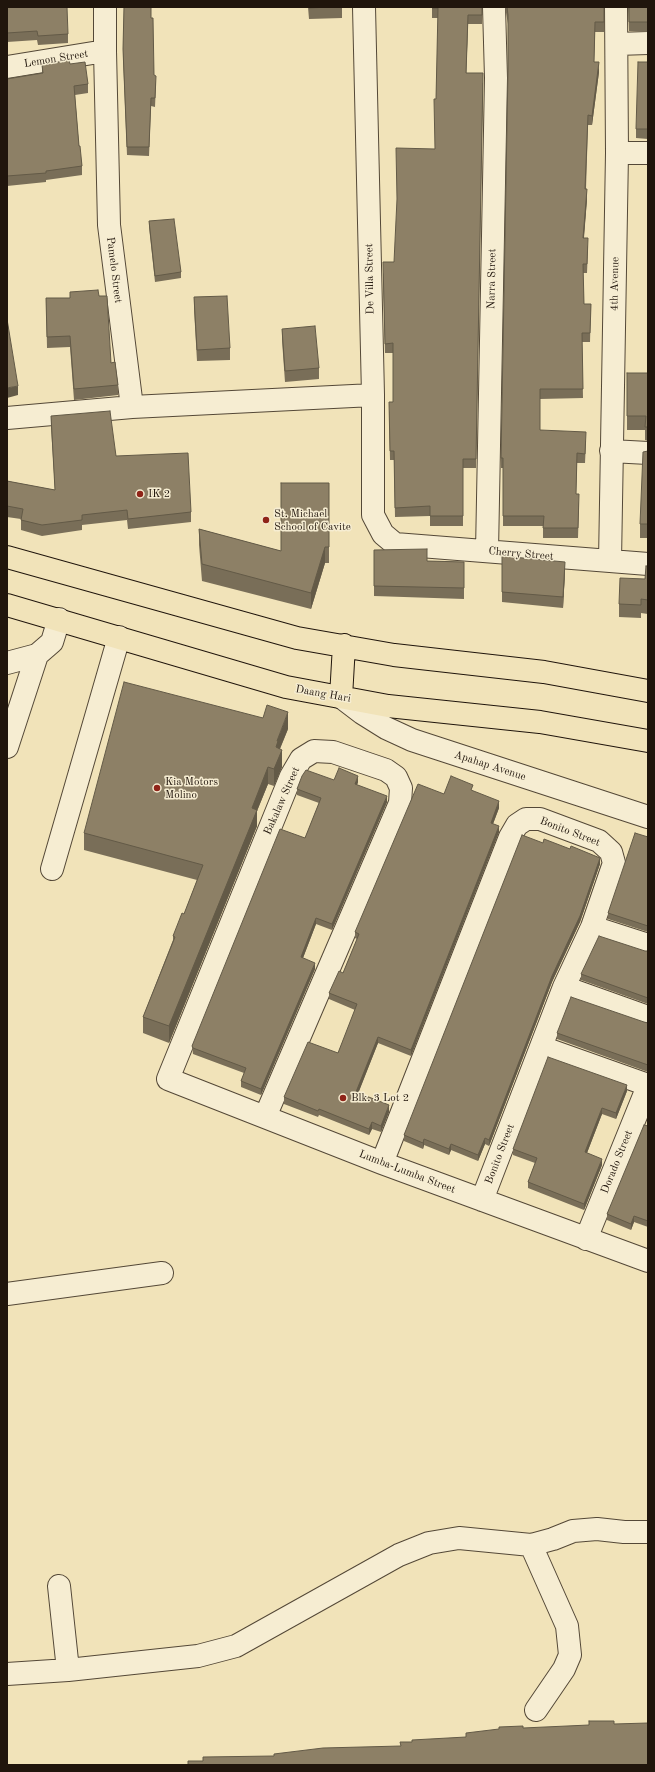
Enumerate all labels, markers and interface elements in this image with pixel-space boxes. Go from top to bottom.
street label: Lemon Street [23,47,89,71]
street label: Pamelo Street [103,236,125,304]
street label: De Villa Street [363,243,377,315]
street label: Narra Street [485,249,499,309]
street label: 4th Avenue [608,257,622,311]
place label: IK 2 [148,487,170,501]
marker: IK 2 [135,489,145,499]
place label: St. Michael School of Cavite [274,507,351,533]
marker: St. Michael School of Cavite [261,515,271,525]
street label: Cherry Street [488,545,554,563]
street label: Daang Hari [294,683,352,705]
street label: Apahap Avenue [452,748,528,784]
street label: Bakalaw Street [261,765,303,837]
place label: Kia Motors Molino [165,775,218,801]
marker: Kia Motors Molino [152,783,162,793]
street label: Bonito Street [538,814,602,850]
place label: Blk. 3 Lot 2 [351,1091,409,1105]
marker: Blk. 3 Lot 2 [338,1093,348,1103]
street label: Bonito Street [482,1122,518,1186]
street label: Dorado Street [598,1128,636,1196]
street label: Lumba-Lumba Street [357,1147,457,1197]

